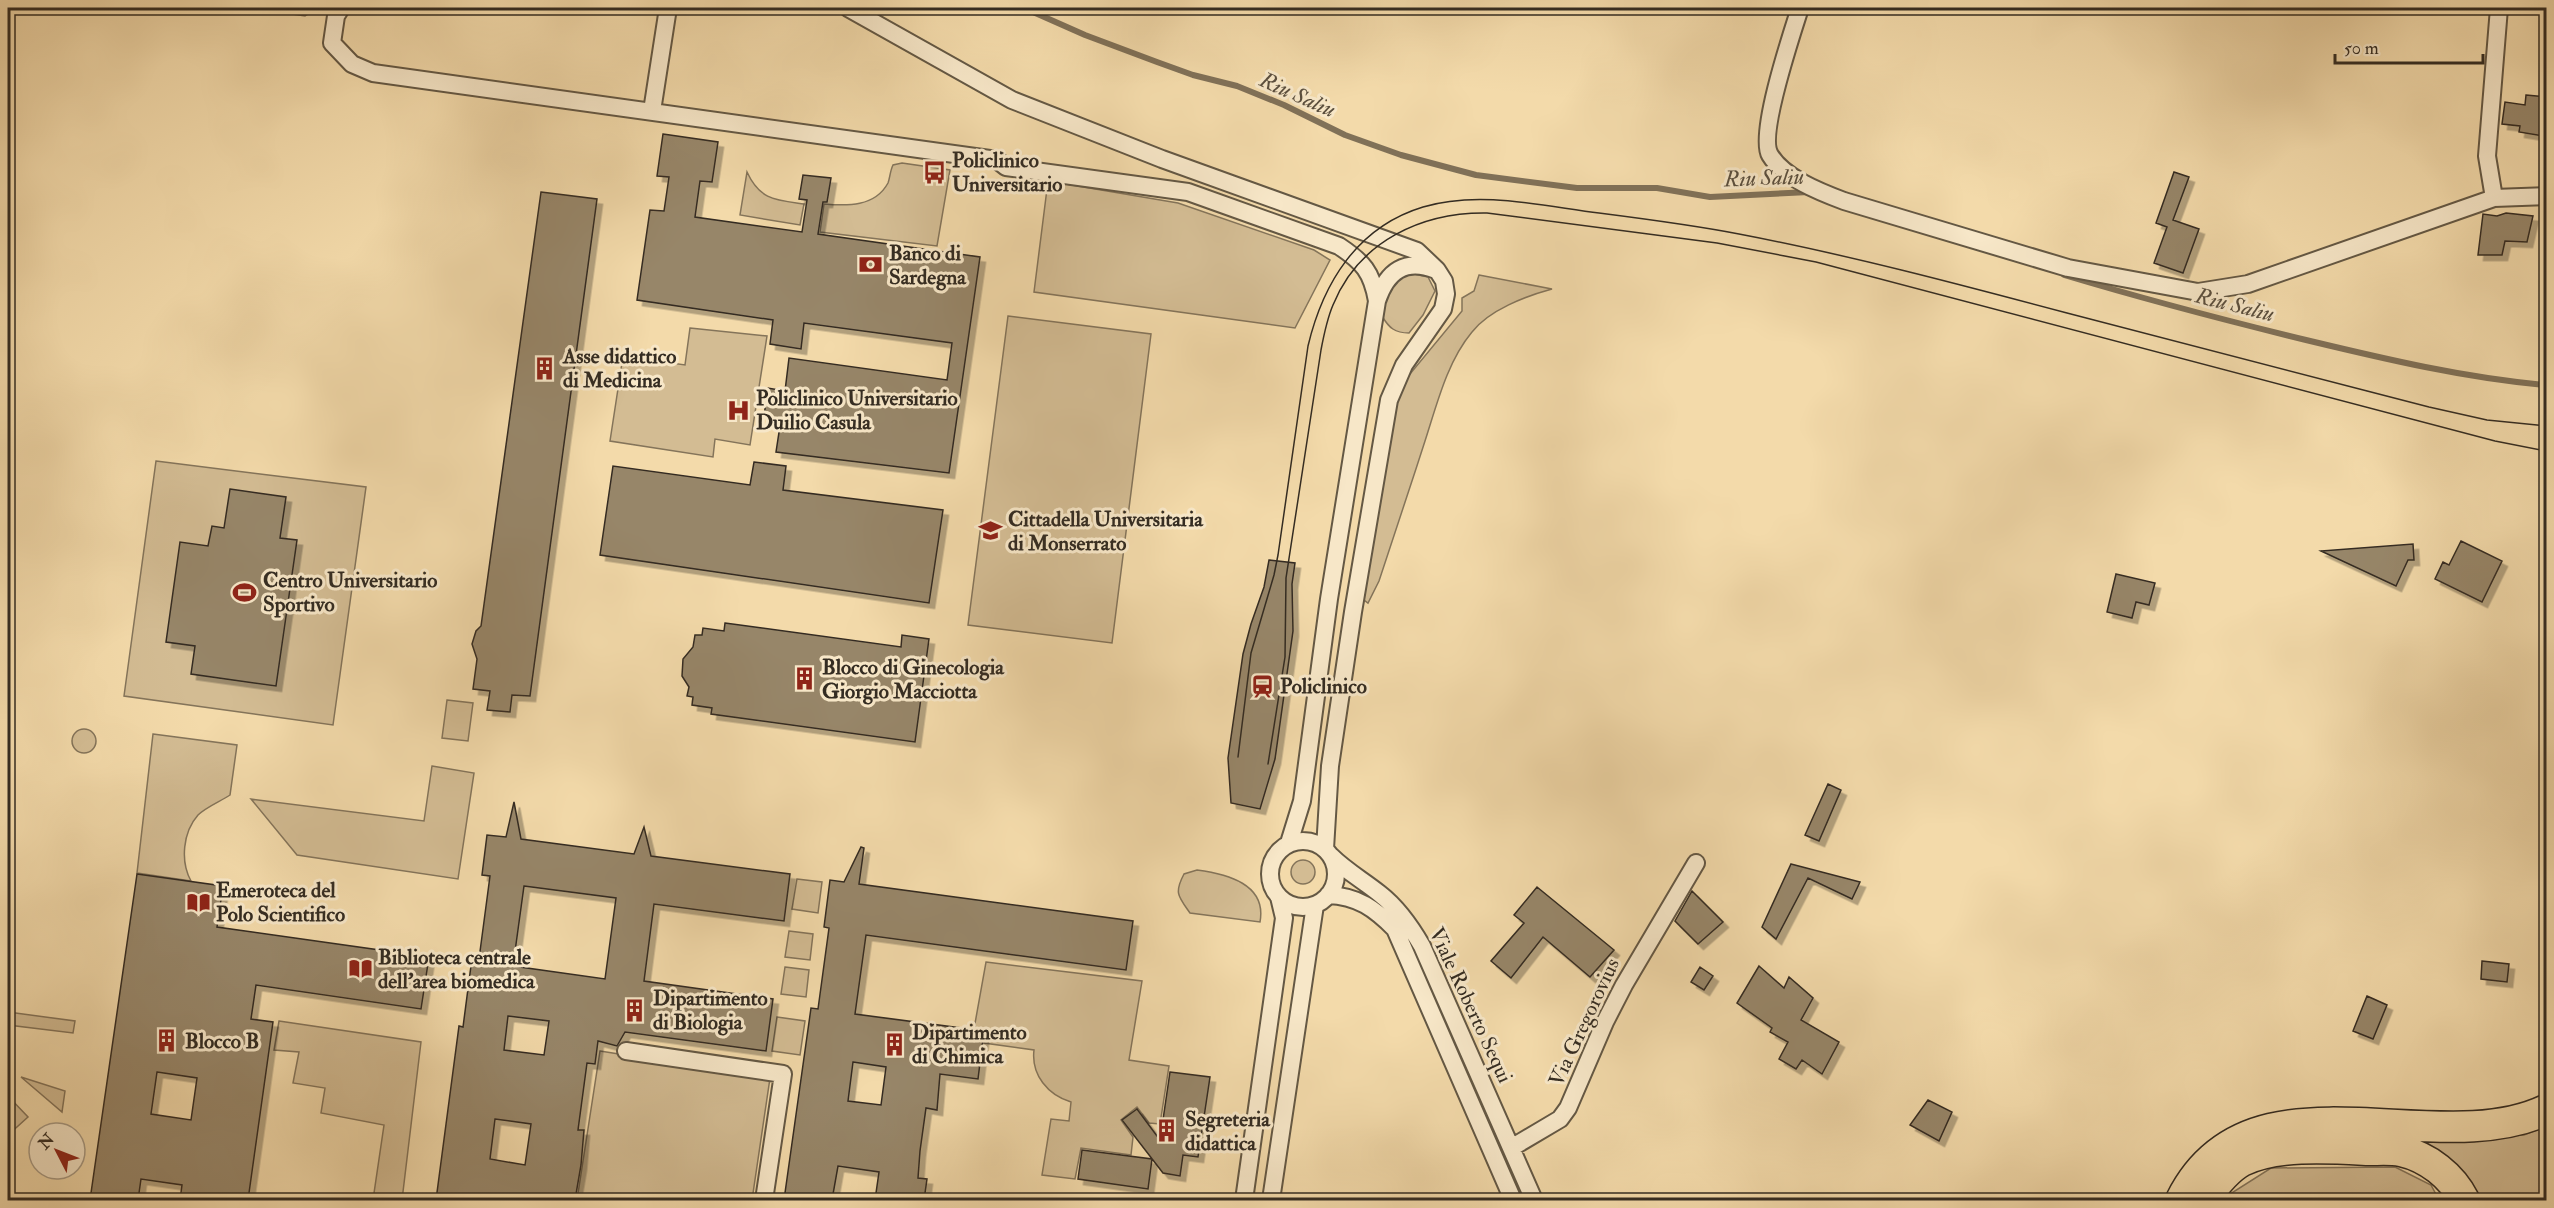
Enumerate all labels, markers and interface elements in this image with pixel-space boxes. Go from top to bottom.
scale bar [2335,27,2484,65]
text: 50 m [2344,37,2379,60]
water label: Riu Saliu [1254,65,1340,124]
place label: Policlinico Universitario [952,147,1062,198]
bus stop icon: Policlinico Universitario [921,159,947,185]
water label: Riu Saliu [1723,163,1805,193]
place label: Banco di Sardegna [889,240,967,291]
bank icon: Banco di Sardegna [858,252,884,278]
water label: Riu Saliu [2192,281,2277,328]
place label: Asse didattico di Medicina [562,343,676,394]
building icon: Asse didattico di Medicina [532,355,558,381]
place label: Policlinico Universitario Duilio Casula [756,385,958,436]
hospital icon: Policlinico Universitario Duilio Casula [725,397,751,423]
place label: Cittadella Universitaria di Monserrato [1008,506,1204,557]
school or university icon: Cittadella Universitaria di Monserrato [977,518,1003,544]
place label: Centro Universitario Sportivo [263,567,437,618]
sports icon: Centro Universitario Sportivo [232,579,258,605]
place label: Blocco di Ginecologia Giorgio Macciotta [822,654,1005,705]
building icon: Blocco di Ginecologia Giorgio Macciotta [791,666,817,692]
station icon: Policlinico [1249,673,1275,699]
place label: Policlinico [1280,673,1367,700]
place label: Emeroteca del Polo Scientifico [216,877,345,928]
library icon: Emeroteca del Polo Scientifico [185,889,211,915]
street label: Viale Roberto Sequi [1423,923,1519,1088]
place label: Biblioteca centrale dell'area biomedica [378,944,536,995]
street label: Via Gregorovius [1543,954,1626,1091]
library icon: Biblioteca centrale dell'area biomedica [347,956,373,982]
place label: Dipartimento di Biologia [653,985,768,1036]
building icon: Dipartimento di Biologia [622,997,648,1023]
place label: Dipartimento di Chimica [912,1019,1027,1070]
building icon: Blocco B [154,1028,180,1054]
place label: Blocco B [185,1028,259,1055]
building icon: Dipartimento di Chimica [881,1031,907,1057]
place label: Segreteria didattica [1185,1106,1271,1157]
building icon: Segreteria didattica [1154,1118,1180,1144]
north arrow [27,1121,87,1181]
text: N [34,1129,59,1154]

